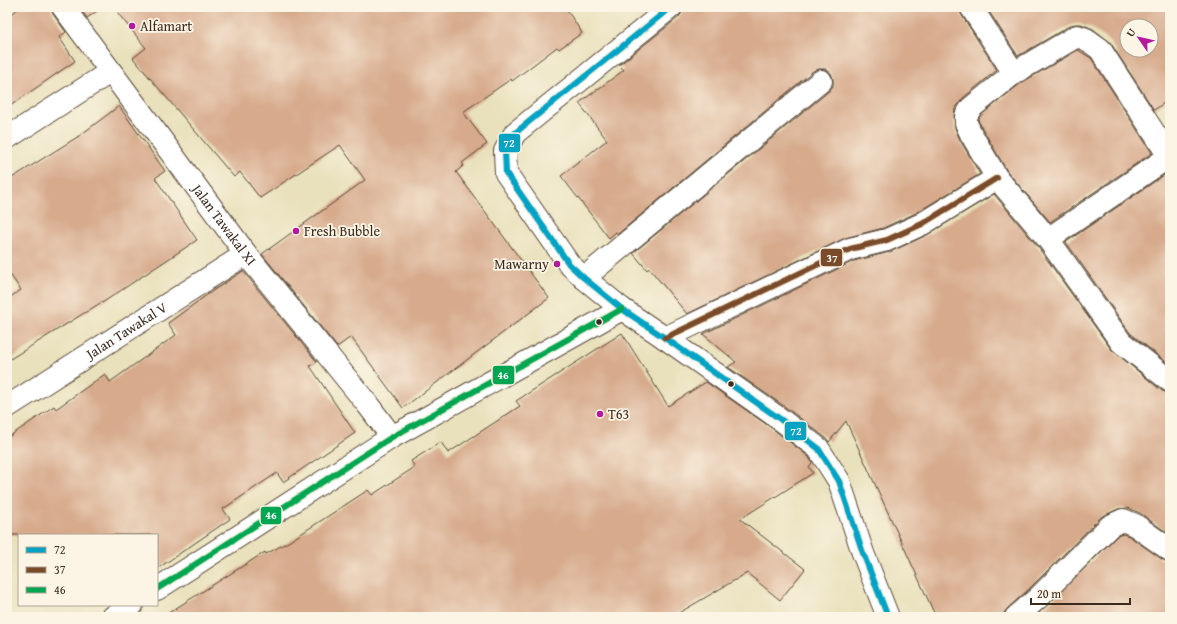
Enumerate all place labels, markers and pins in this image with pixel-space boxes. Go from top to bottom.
place label: Alfamart [140,16,192,36]
marker: Alfamart [127,21,137,31]
place label: Fresh Bubble [304,221,380,241]
marker: Fresh Bubble [291,226,301,236]
place label: Mawarny [494,254,549,274]
marker: Mawarny [552,259,562,269]
unlabelled marker [594,317,604,327]
unlabelled marker [726,379,736,389]
place label: T63 [608,404,629,424]
marker: T63 [595,409,605,419]

